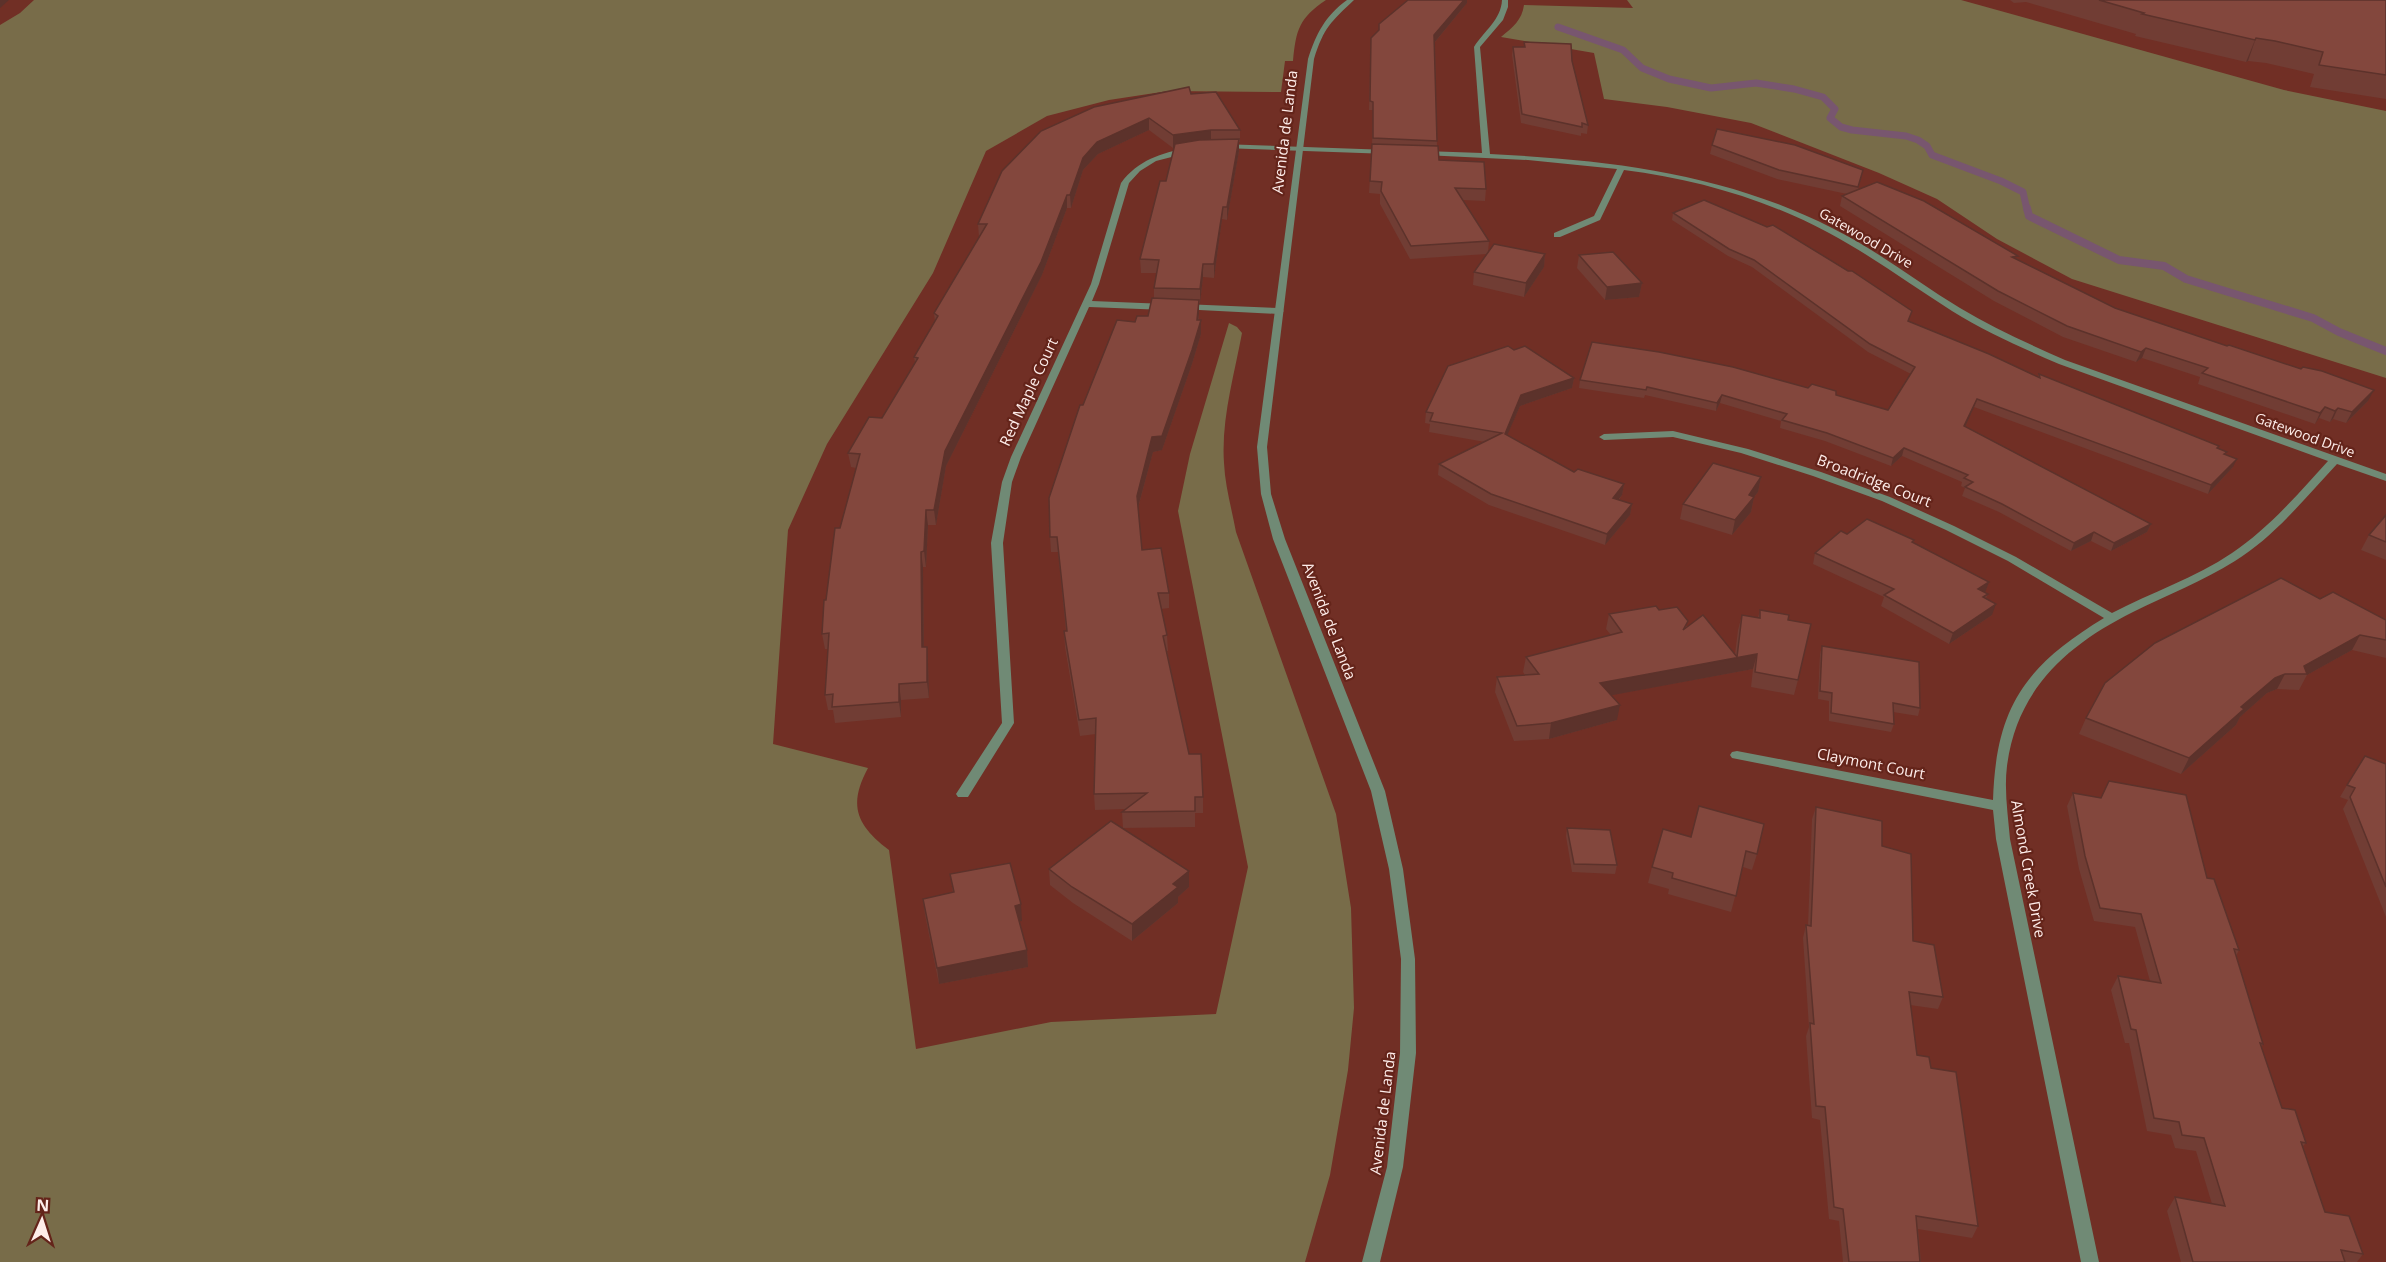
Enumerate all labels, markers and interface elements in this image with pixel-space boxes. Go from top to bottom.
street label: Avenida de Landa [1267,69,1301,195]
street label: Gatewood Drive [1816,203,1917,272]
street label: Red Maple Court [994,334,1062,449]
street label: Gatewood Drive [2253,408,2358,461]
street label: Broadridge Court [1814,449,1934,511]
street label: Avenida de Landa [1298,559,1362,682]
street label: Claymont Court [1815,743,1927,783]
street label: Almond Creek Drive [2007,798,2051,939]
street label: Avenida de Landa [1365,1050,1399,1176]
north arrow [12,1190,72,1250]
text: N [36,1194,50,1216]

